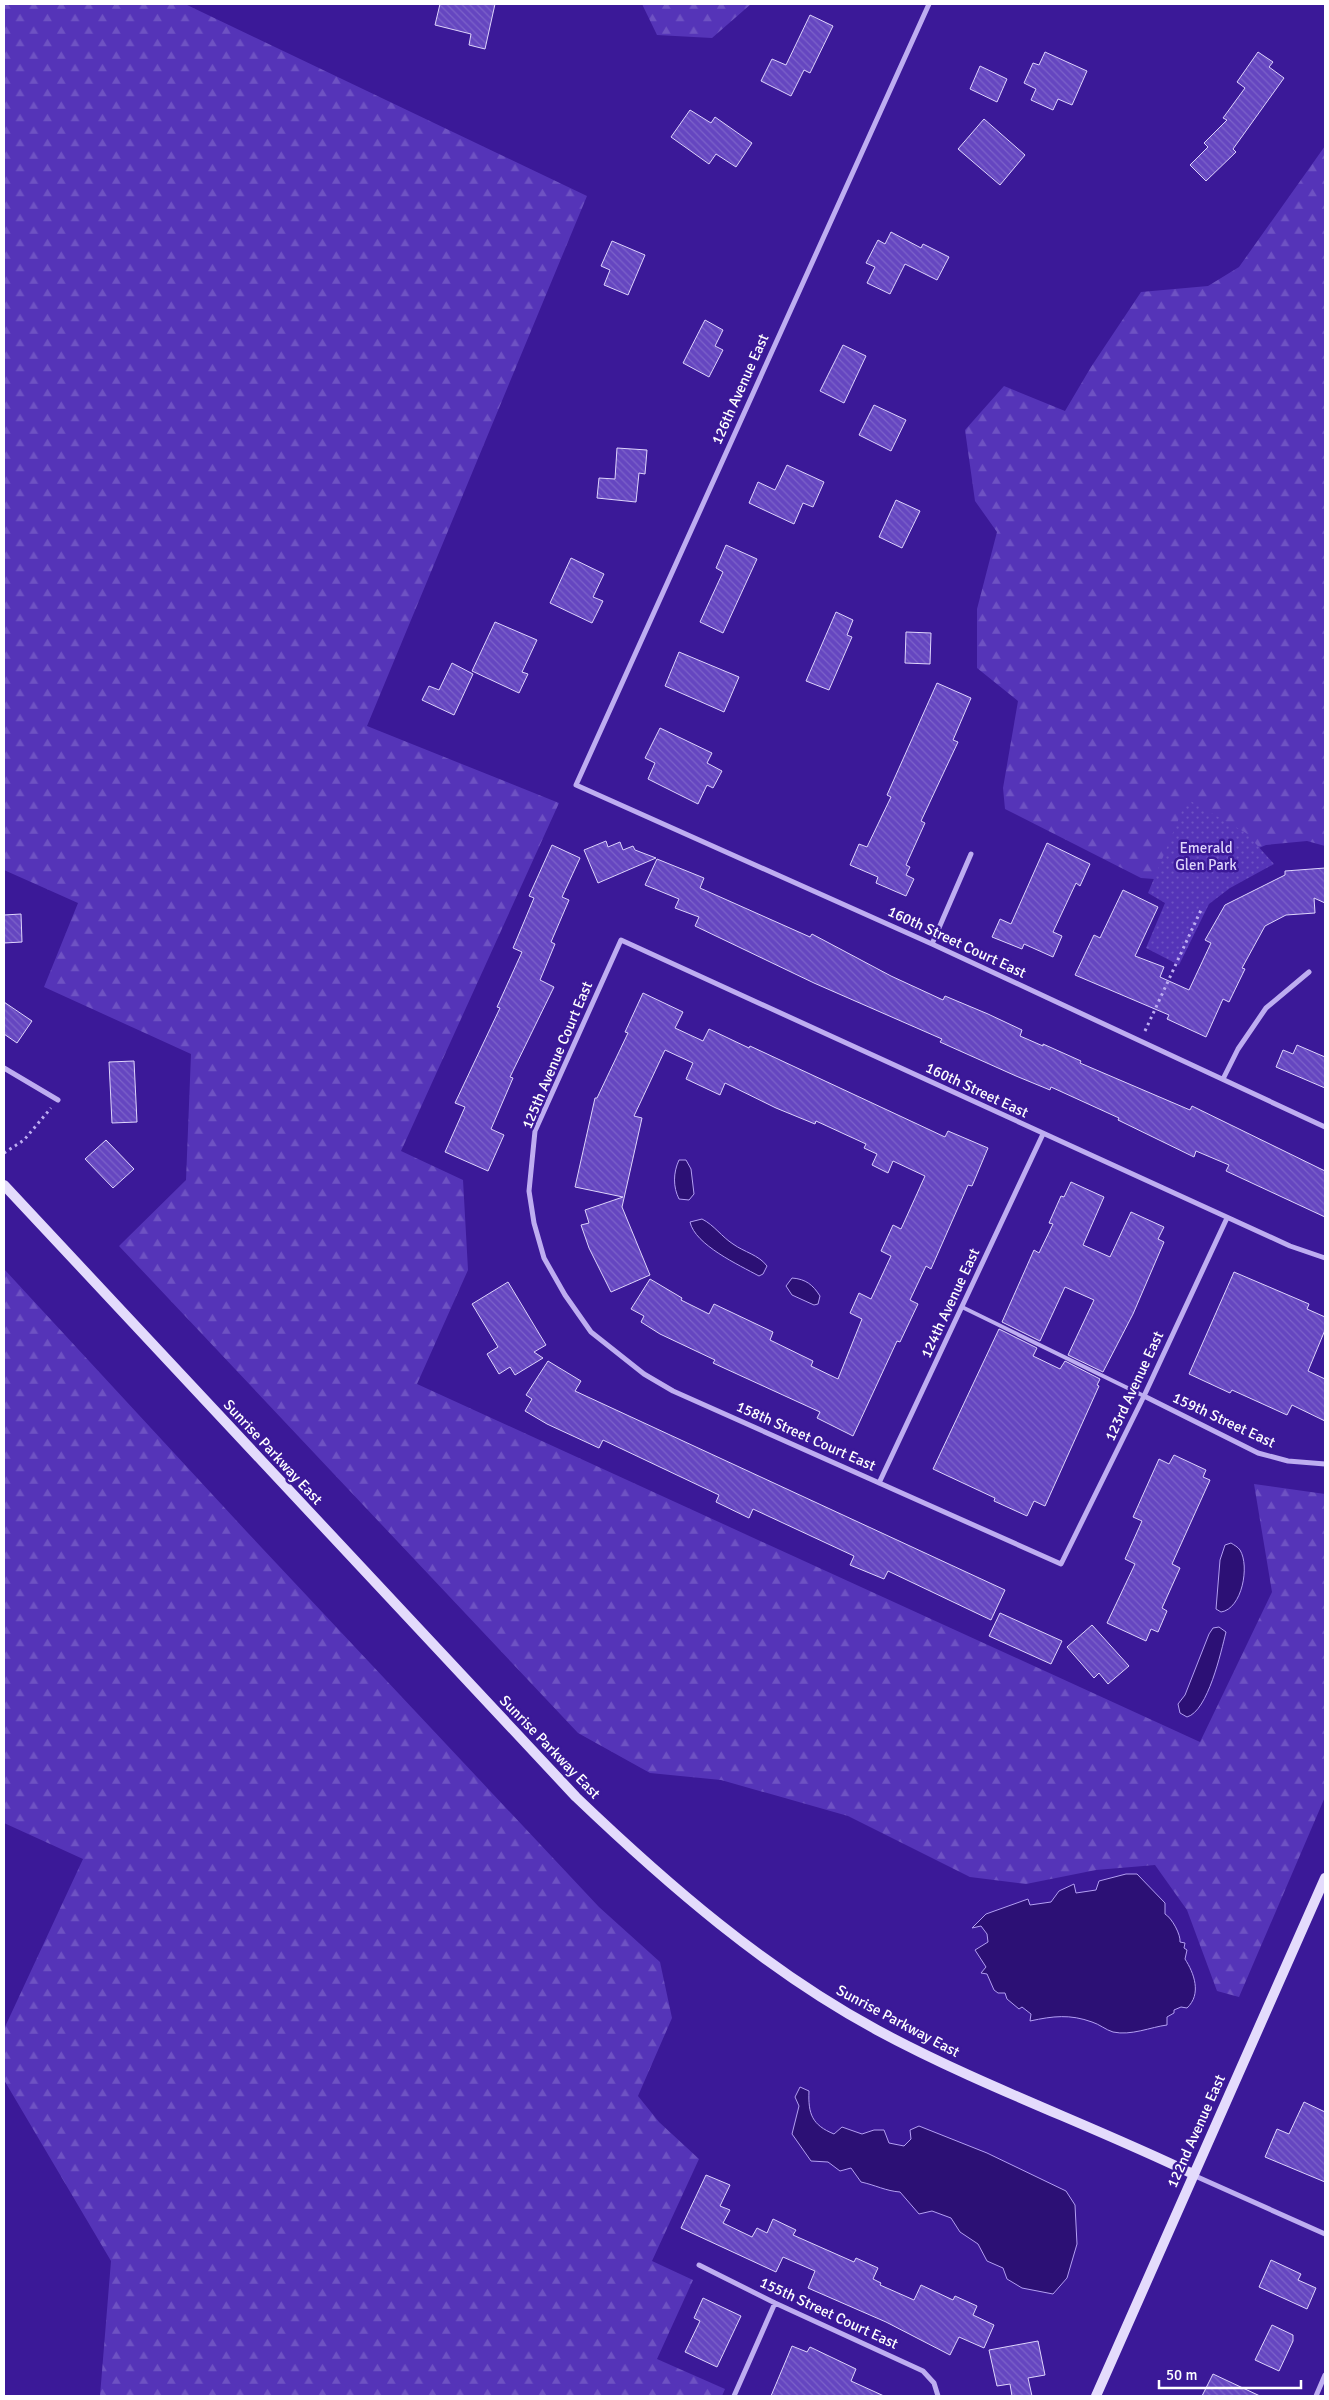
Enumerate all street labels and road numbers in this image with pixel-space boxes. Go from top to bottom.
street label: 126th Avenue East [708,331,772,447]
street label: 160th Street Court East [885,902,1029,982]
street label: 125th Avenue Court East [518,979,596,1131]
street label: 160th Street East [923,1058,1031,1122]
street label: 124th Avenue East [917,1245,983,1361]
street label: 123rd Avenue East [1101,1328,1167,1444]
street label: 159th Street East [1170,1388,1278,1452]
street label: Sunrise Parkway East [220,1396,326,1508]
street label: 158th Street Court East [734,1397,878,1475]
street label: Sunrise Parkway East [496,1691,604,1803]
street label: Sunrise Parkway East [833,1981,963,2061]
street label: 122nd Avenue East [1163,2072,1229,2190]
street label: 155th Street Court East [757,2273,901,2353]

